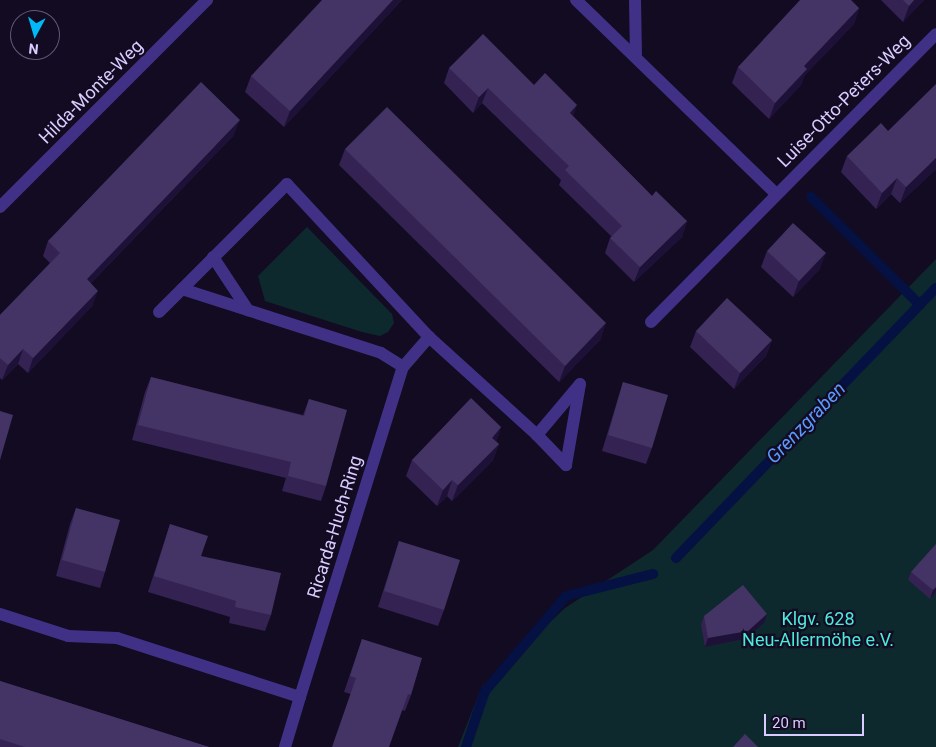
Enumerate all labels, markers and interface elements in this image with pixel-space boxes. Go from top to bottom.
north arrow [10,10,60,60]
street label: Luise-Otto-Peters-Weg [773,30,915,172]
street label: Hilda-Monte-Weg [35,36,147,148]
text: N [28,40,39,57]
water label: Grenzgraben [762,378,850,468]
street label: Ricarda-Huch-Ring [303,453,367,601]
park label: Klgv. 628 Neu-Allermöhe e.V. [742,609,894,652]
scale bar [766,704,866,736]
text: 20 m [772,714,806,732]

